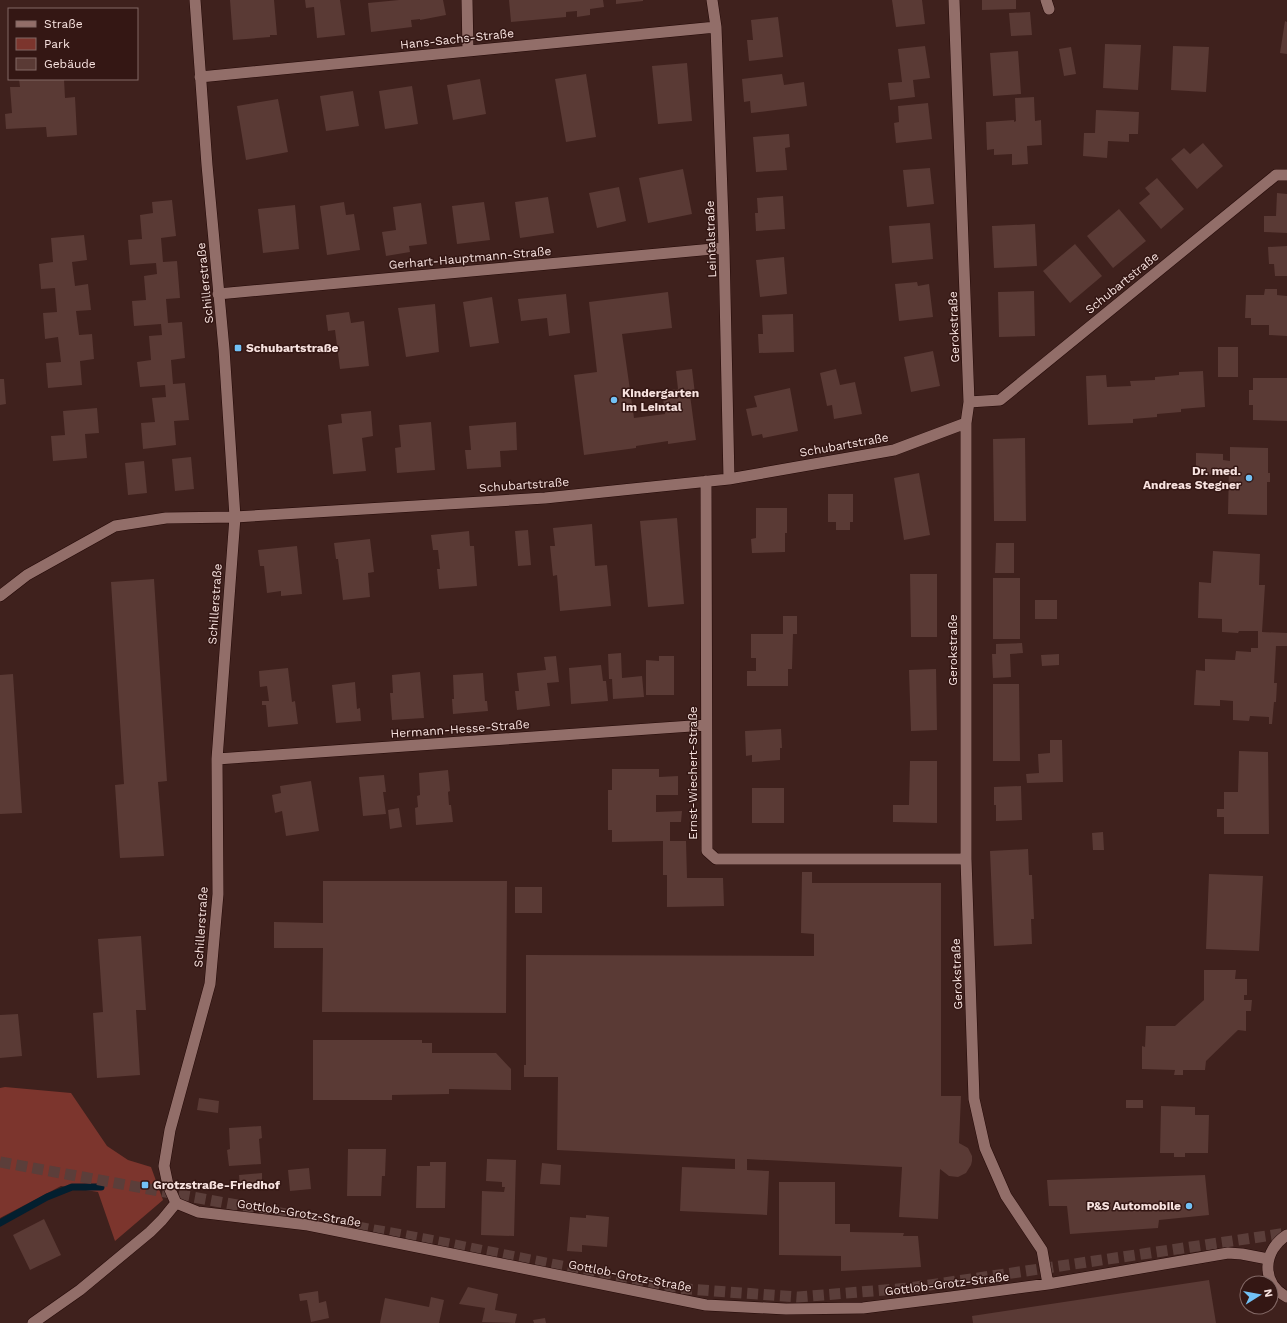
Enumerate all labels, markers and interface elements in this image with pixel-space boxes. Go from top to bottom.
legend [8,8,138,80]
text: Straße [44,17,83,31]
street label: Hans-Sachs-Straße [399,26,515,52]
text: Park [44,37,70,51]
text: Gebäude [44,57,96,71]
street label: Leintalstraße [703,200,719,278]
street label: Schillerstraße [194,242,216,324]
street label: Gerhart-Hauptmann-Straße [388,244,552,272]
street label: Schubartstraße [1082,249,1162,317]
street label: Gerokstraße [946,291,962,363]
place label: Schubartstraße [246,341,339,355]
marker: Schubartstraße [233,343,243,353]
place label: Kindergarten Im Leintal [622,386,699,414]
marker: Kindergarten Im Leintal [609,395,619,405]
street label: Schubartstraße [798,430,890,460]
place label: Dr. med. Andreas Stegner [1143,464,1242,492]
marker: Dr. med. Andreas Stegner [1244,473,1254,483]
street label: Schubartstraße [478,475,570,495]
street label: Schillerstraße [205,563,225,645]
street label: Gerokstraße [946,614,960,686]
street label: Ernst-Wiechert-Straße [686,706,700,840]
street label: Hermann-Hesse-Straße [390,717,530,741]
street label: Schillerstraße [191,886,211,968]
street label: Gerokstraße [949,938,965,1010]
place label: Grotzstraße-Friedhof [153,1178,280,1192]
marker: Grotzstraße-Friedhof [140,1180,150,1190]
street label: Gottlob-Grotz-Straße [236,1196,362,1230]
place label: P&S Automobile [1086,1199,1181,1213]
marker: P&S Automobile [1184,1201,1194,1211]
street label: Gottlob-Grotz-Straße [567,1257,693,1295]
street label: Gottlob-Grotz-Straße [884,1269,1010,1299]
north arrow [1239,1275,1279,1315]
text: N [1261,1288,1275,1298]

